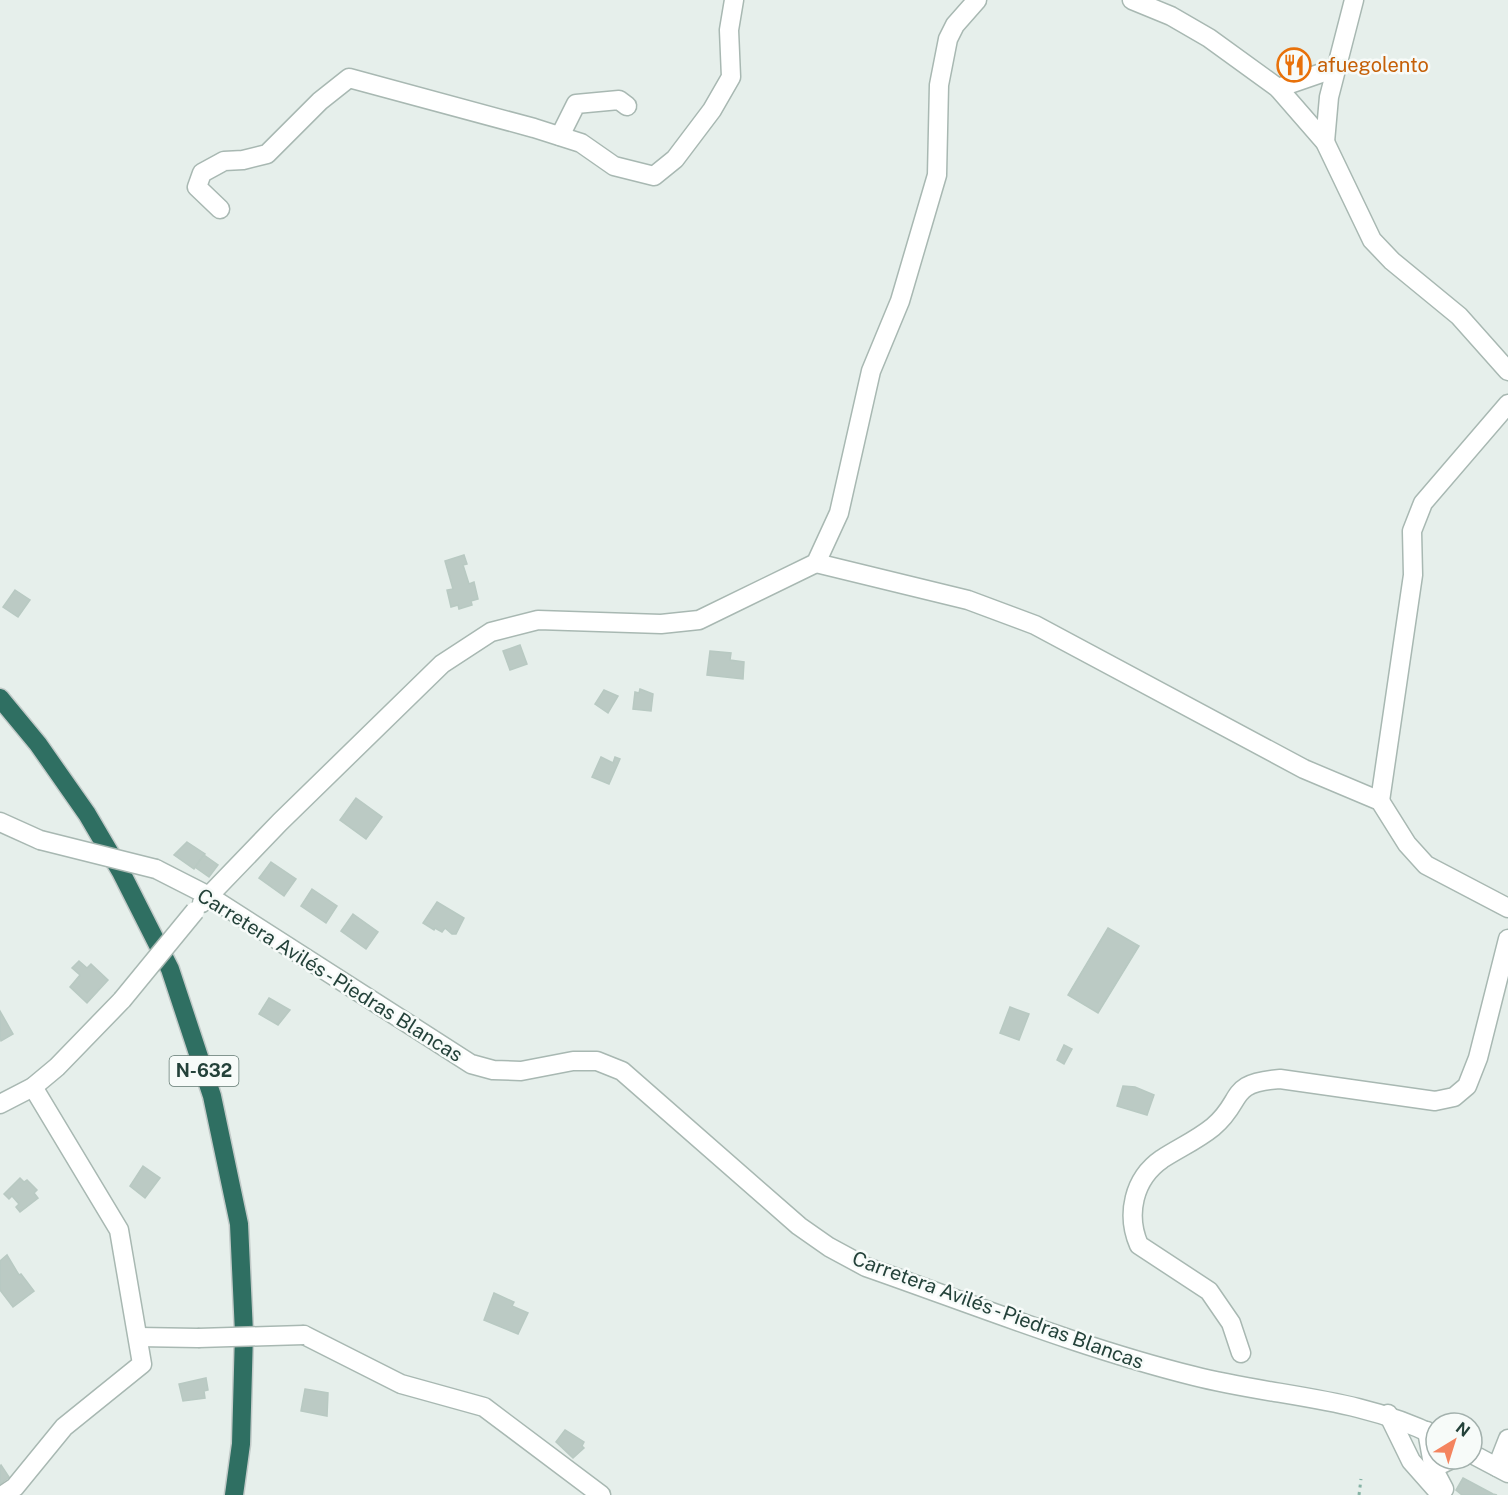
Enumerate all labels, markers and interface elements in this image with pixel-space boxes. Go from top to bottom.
restaurant icon: afuegolento [1276,47,1312,83]
place label: afuegolento [1317,53,1429,77]
street label: Carretera Avilés - Piedras Blancas [193,883,467,1067]
road number: N-632 [170,1056,238,1086]
street label: Carretera Avilés - Piedras Blancas [849,1246,1147,1374]
north arrow [1424,1411,1484,1471]
text: N [1452,1418,1474,1441]

